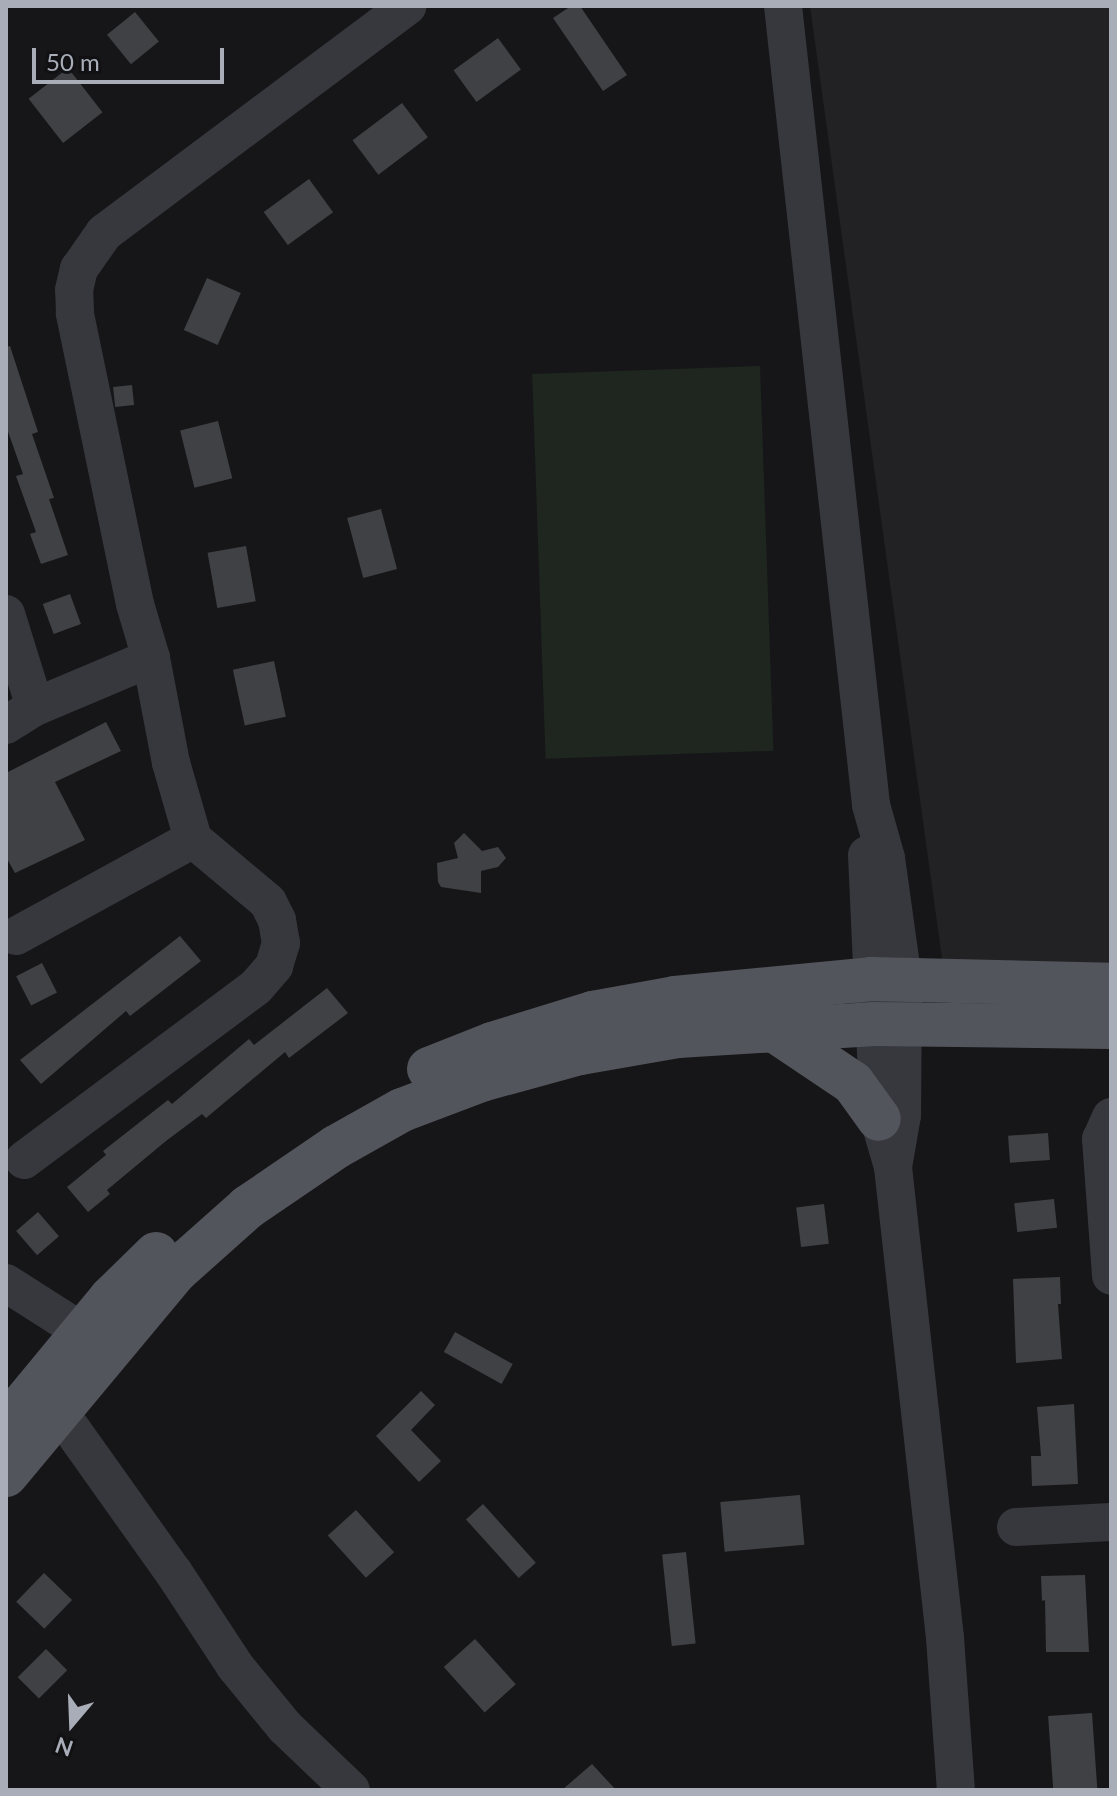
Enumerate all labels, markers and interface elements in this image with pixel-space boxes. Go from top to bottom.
scale bar [36,32,228,82]
text: 50 m [46,47,100,76]
north arrow [32,1684,112,1764]
text: N [52,1732,76,1763]

